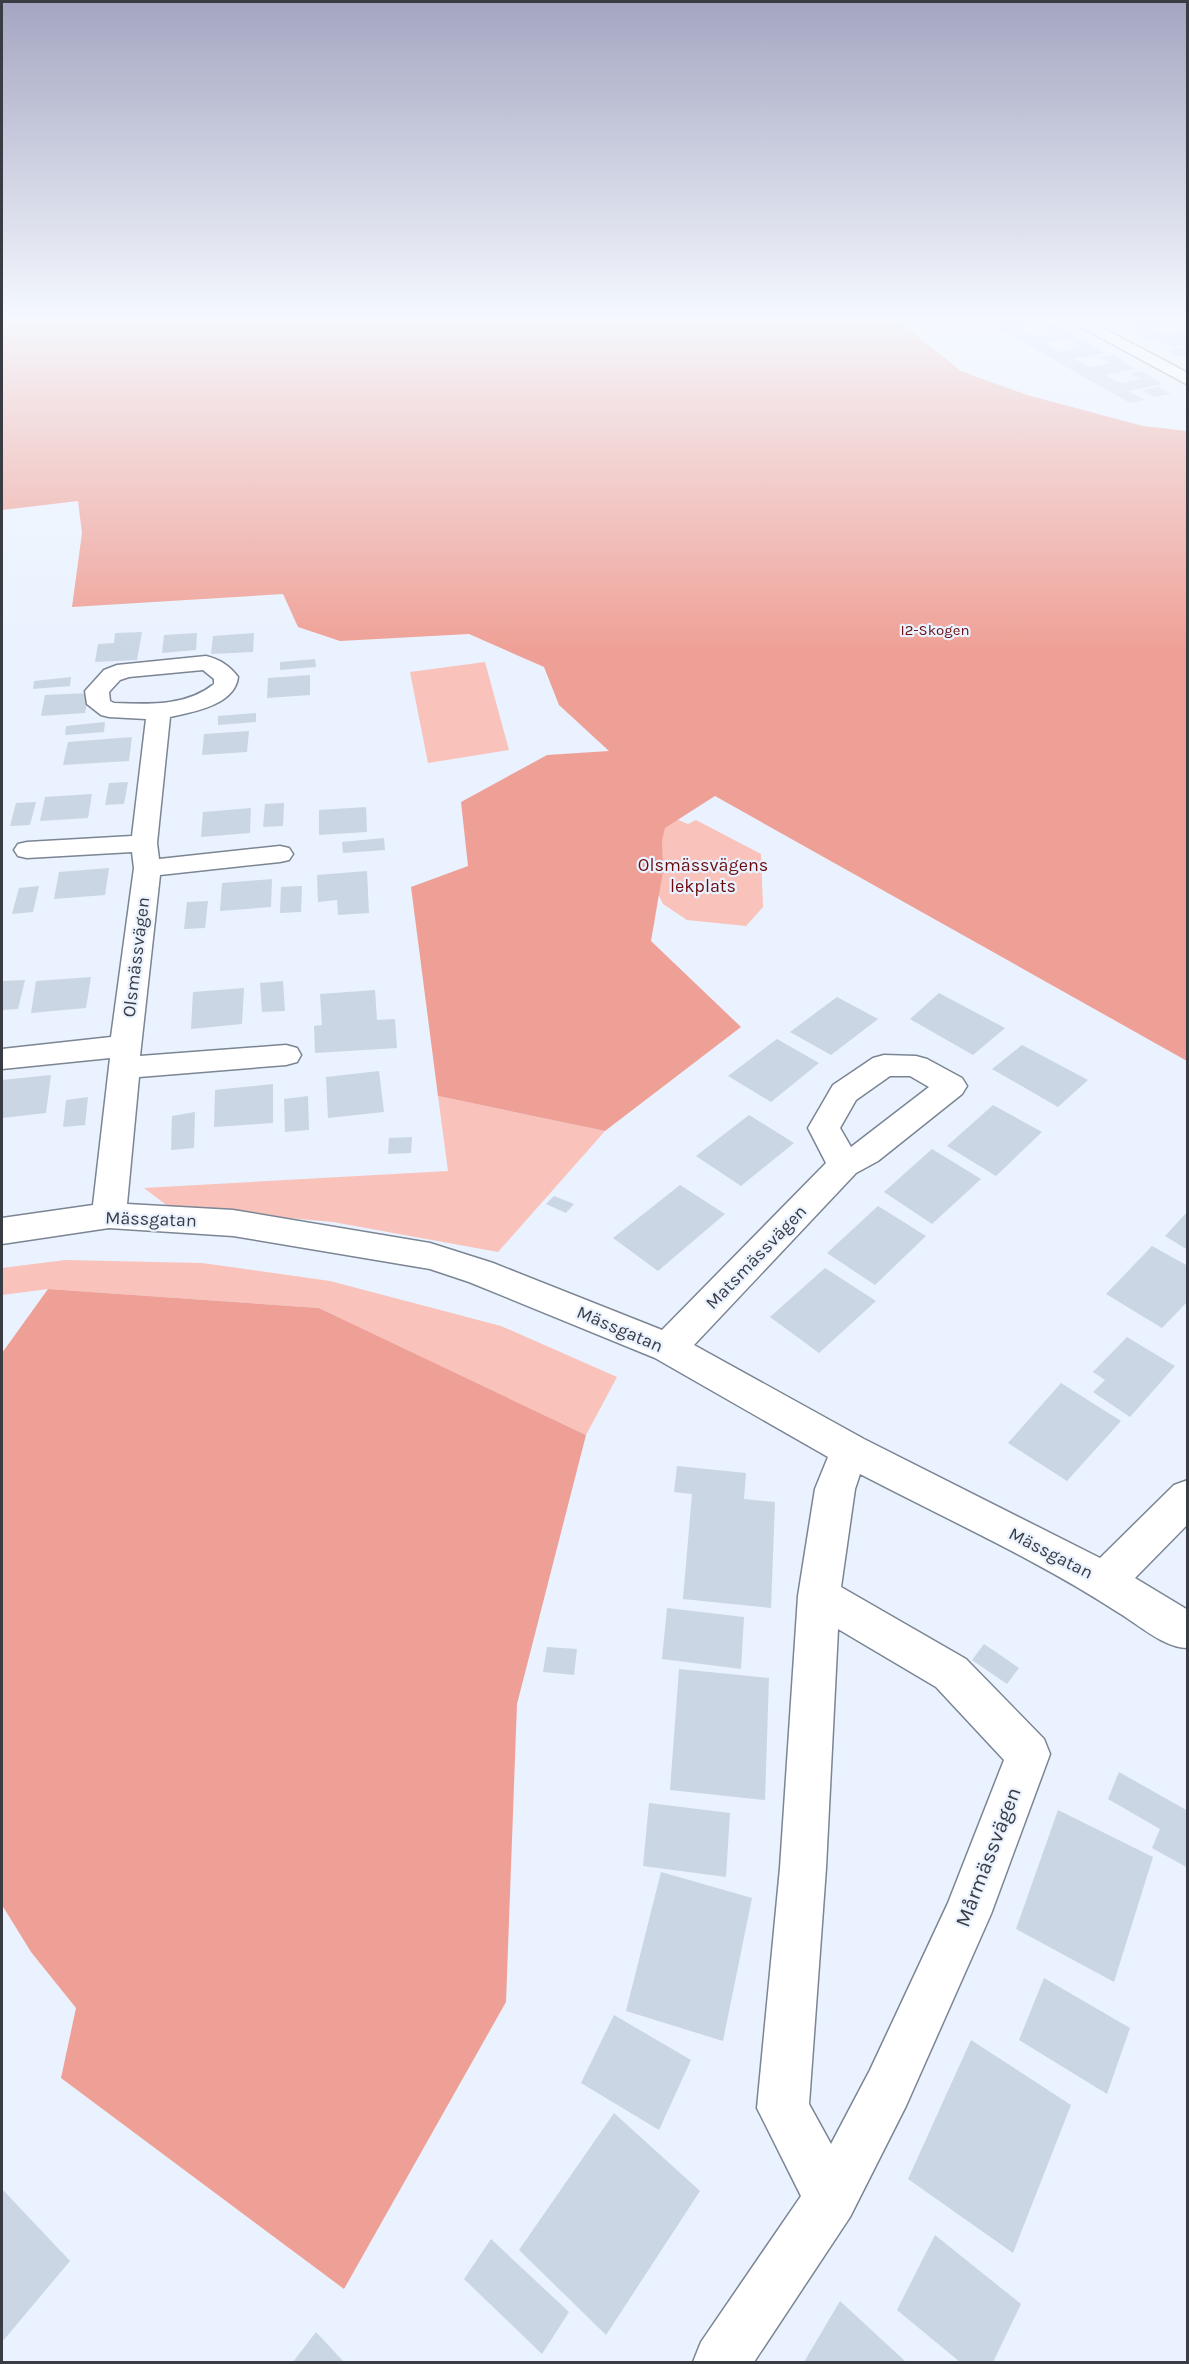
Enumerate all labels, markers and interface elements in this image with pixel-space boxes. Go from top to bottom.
park label: I2-Skogen [900,621,970,639]
park label: Olsmässvägens lekplats [638,854,768,897]
street label: Olsmässvägen [118,896,154,1018]
street label: Matsmässvägen [701,1200,811,1314]
street label: Mässgatan [105,1206,197,1232]
street label: Mässgatan [574,1301,666,1357]
street label: Mässgatan [1005,1522,1097,1584]
street label: Mårmässvägen [950,1784,1026,1930]

